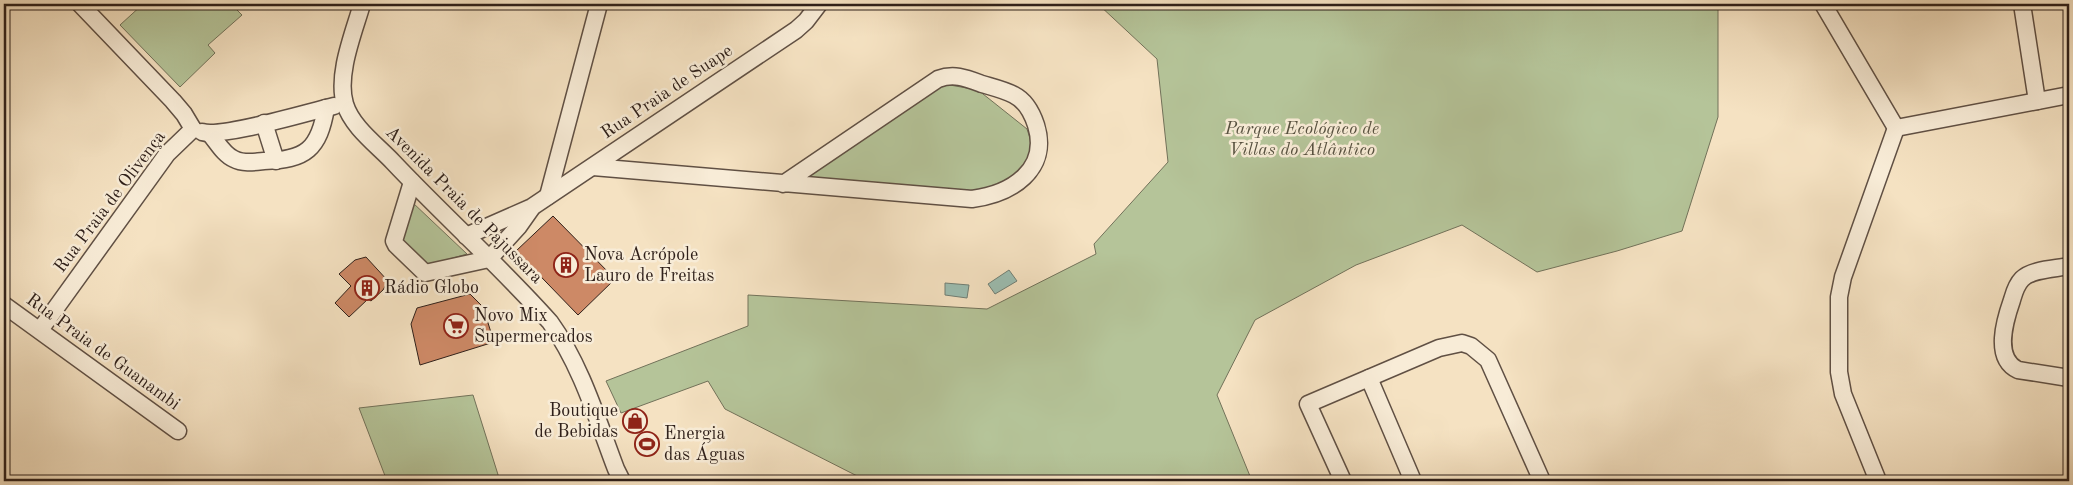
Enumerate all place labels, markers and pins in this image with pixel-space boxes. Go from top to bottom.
place label: Nova Acrópole Lauro de Freitas [584,246,715,285]
building icon: Nova Acrópole Lauro de Freitas [553,252,579,278]
building icon: Rádio Globo [354,275,380,301]
place label: Rádio Globo [384,279,479,297]
place label: Novo Mix Supermercados [474,307,593,346]
supermarket icon: Novo Mix Supermercados [443,313,469,339]
place label: Boutique de Bebidas [534,402,618,441]
shop icon: Boutique de Bebidas [622,408,648,434]
place label: Energia das Águas [664,425,745,464]
sports icon: Energia das Águas [634,431,660,457]

